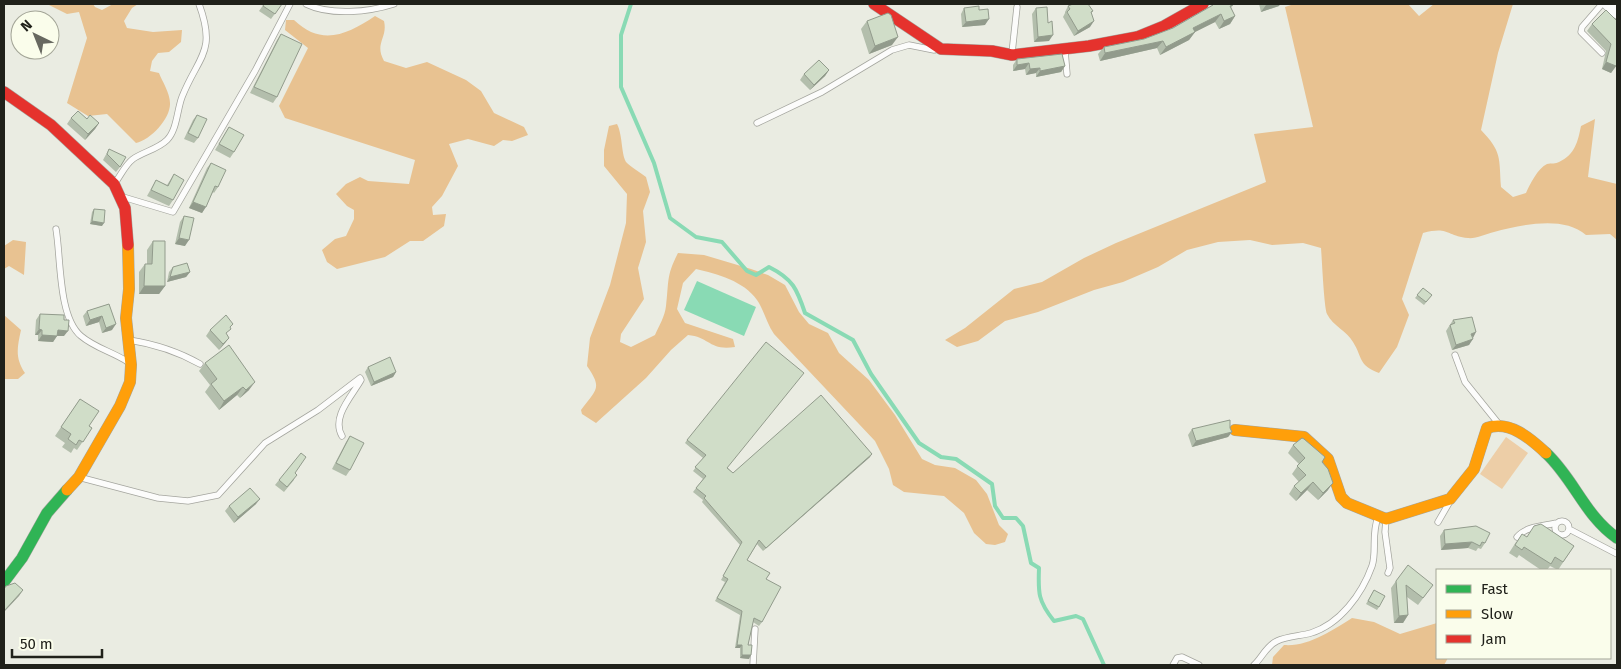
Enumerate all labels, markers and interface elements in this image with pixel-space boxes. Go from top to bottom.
north arrow [10,10,60,60]
text: N [17,16,36,35]
legend [1436,569,1611,659]
text: Fast [1481,580,1508,598]
text: Slow [1481,605,1513,623]
scale bar [12,626,102,658]
text: Jam [1481,630,1507,648]
text: 50 m [20,635,53,653]

